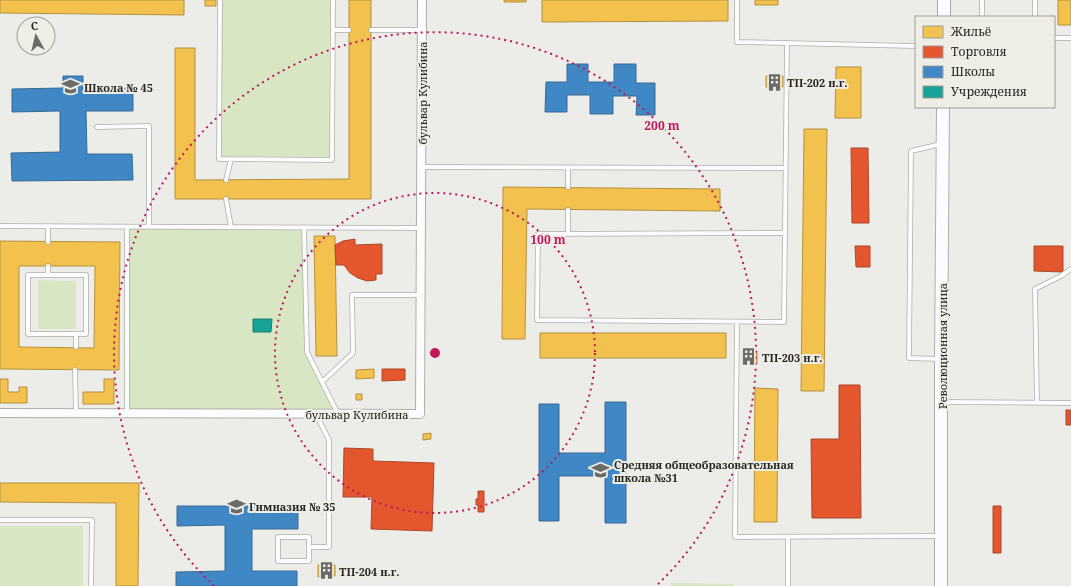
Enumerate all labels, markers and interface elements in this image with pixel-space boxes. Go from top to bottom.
north arrow [16,16,56,56]
legend [915,16,1055,108]
text: С [30,18,39,34]
text: Жильё [950,23,991,40]
street label: бульвар Кулибина [415,41,430,145]
text: Торговля [951,43,1007,60]
text: Школы [951,63,995,80]
building icon: ТП-202 н.г. [764,72,784,92]
place label: ТП-202 н.г. [787,75,848,90]
school or university icon: Школа № 45 [61,77,81,97]
place label: Школа № 45 [84,80,153,95]
text: Учреждения [951,83,1027,100]
text: 200 m [644,117,680,134]
text: 100 m [530,231,566,248]
street label: Революционная улица [935,283,950,409]
centre of rings [428,346,442,360]
building icon: ТП-203 н.г. [739,347,759,367]
place label: ТП-203 н.г. [762,350,823,365]
street label: бульвар Кулибина [305,407,409,422]
place label: Средняя общеобразовательная школа №31 [614,457,794,485]
school or university icon: Средняя общеобразовательная школа №31 [591,460,611,480]
school or university icon: Гимназия № 35 [226,496,246,516]
place label: Гимназия № 35 [249,499,336,514]
building icon: ТП-204 н.г. [316,561,336,581]
place label: ТП-204 н.г. [339,564,400,579]

